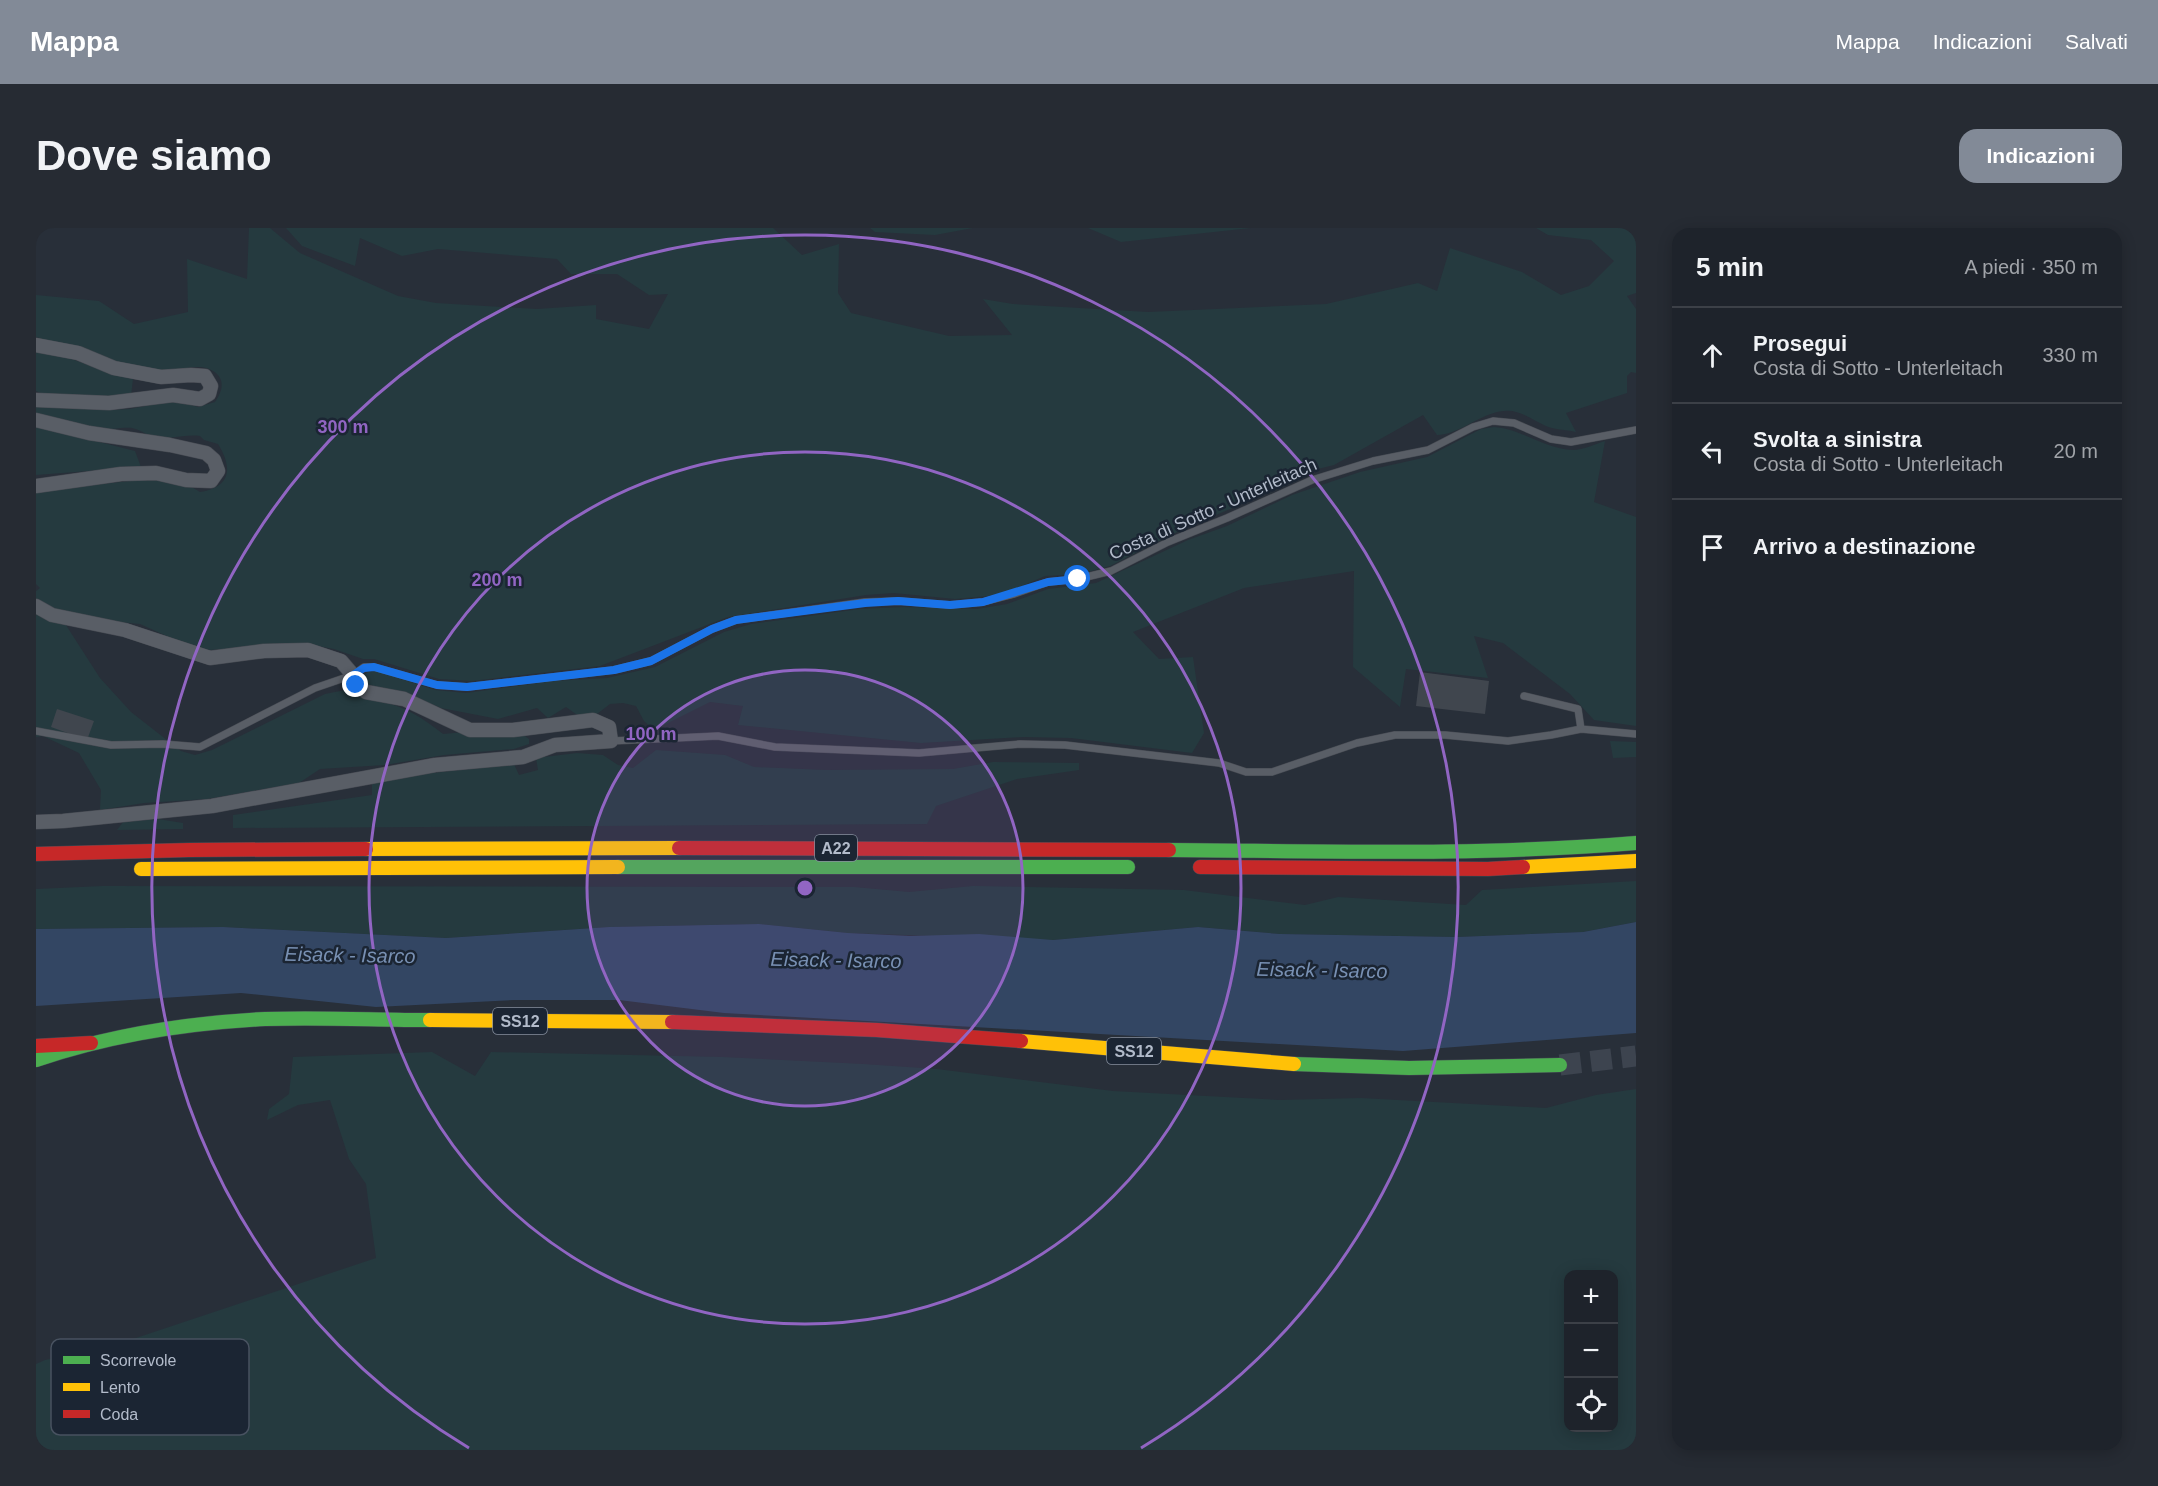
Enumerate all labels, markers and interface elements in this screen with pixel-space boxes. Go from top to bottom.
text: Mappa [30,26,119,57]
text: Mappa [1836,30,1900,53]
text: Indicazioni [1933,30,2032,53]
text: Salvati [2065,30,2128,53]
button: Indicazioni [1959,129,2122,183]
text: Dove siamo [36,132,272,179]
text: 5 min [1696,252,1764,282]
text: A piedi · 350 m [1965,256,2098,278]
text: Prosegui [1753,331,1847,356]
icon: ahead [1696,339,1729,372]
text: 330 m [2042,344,2098,366]
text: Costa di Sotto - Unterleitach [1753,357,2003,379]
text: 300 m [317,417,369,437]
text: Svolta a sinistra [1753,427,1922,452]
icon: left [1696,435,1729,468]
text: 20 m [2054,440,2098,462]
text: Costa di Sotto - Unterleitach [1753,453,2003,475]
street label: Costa di Sotto - Unterleitach [1106,454,1320,564]
icon: arrive [1696,531,1729,564]
text: Arrivo a destinazione [1753,534,1976,559]
route start [1064,565,1090,591]
text: 200 m [471,570,523,590]
route end [342,671,368,697]
text: 100 m [625,724,677,744]
road number: A22 [815,835,857,861]
centre of rings [795,878,815,898]
water label: Eisack - Isarco [284,943,416,967]
water label: Eisack - Isarco [770,948,902,972]
water label: Eisack - Isarco [1256,958,1388,982]
road number: SS12 [493,1008,547,1034]
road number: SS12 [1107,1038,1161,1064]
map controls [1564,1270,1618,1432]
button: + [1564,1270,1618,1324]
button: − [1564,1324,1618,1378]
legend [51,1339,249,1435]
text: Scorrevole [100,1352,177,1369]
button: locate [1564,1378,1618,1432]
text: Lento [100,1379,140,1396]
text: Coda [100,1406,138,1423]

